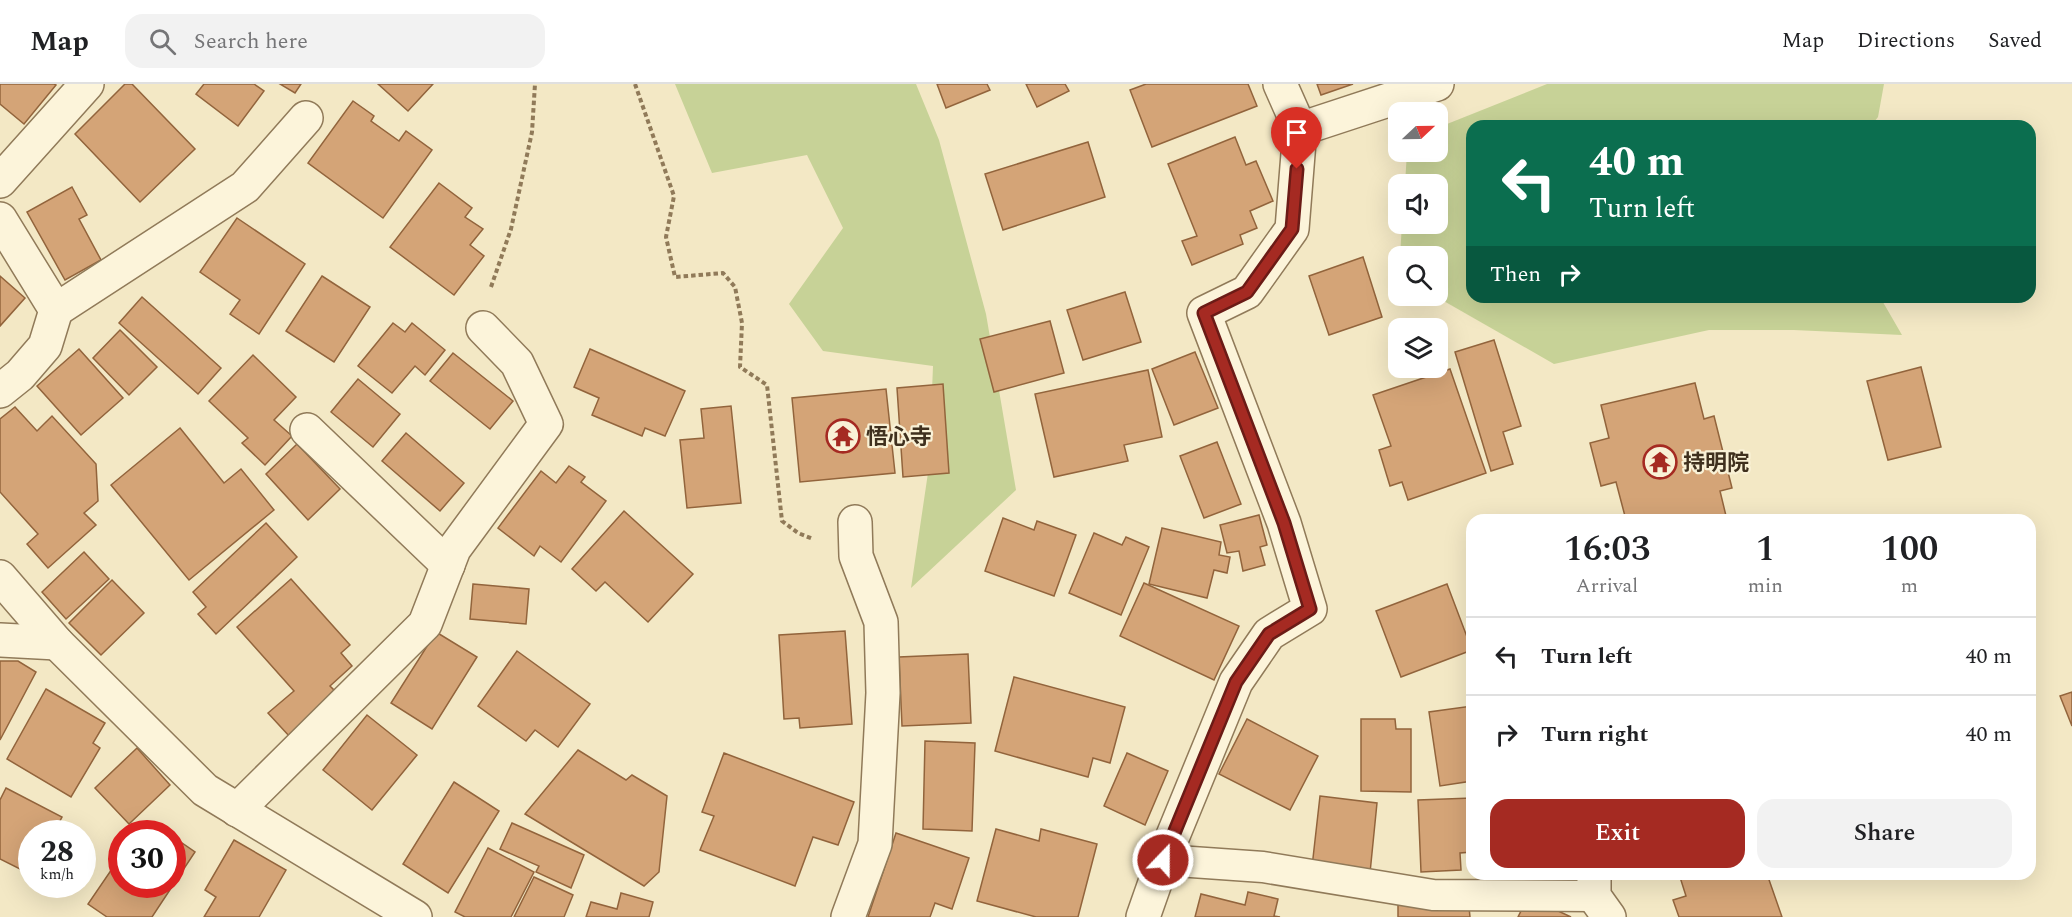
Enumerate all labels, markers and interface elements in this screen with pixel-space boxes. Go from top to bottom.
search box [125,14,545,68]
text: Map [30,20,89,63]
icon: search [146,25,179,58]
text: Search here [194,25,308,58]
text: Map [1782,25,1824,57]
text: Directions [1857,25,1955,57]
text: Saved [1988,25,2042,57]
north arrow [1388,102,1448,162]
map controls [1388,102,1448,378]
pin [1271,107,1322,169]
icon: arrive [1280,116,1313,149]
text: 40 m [1589,131,1684,194]
icon: left [1490,144,1568,222]
button: sound [1388,174,1448,234]
text: Turn left [1589,188,1695,230]
button: search [1388,246,1448,306]
text: Then [1490,258,1541,291]
icon: right [1553,258,1586,291]
button: layers [1388,318,1448,378]
temple icon: 悟心寺 [825,418,861,454]
place label: 悟心寺 [866,421,932,454]
temple icon: 持明院 [1642,444,1678,480]
place label: 持明院 [1683,447,1749,480]
text: 16:03 [1564,522,1650,577]
text: 1 [1756,522,1775,577]
text: 100 [1880,522,1938,577]
text: Arrival [1576,571,1638,601]
text: min [1748,571,1783,601]
text: m [1901,571,1918,601]
icon: left [1490,640,1523,673]
text: Turn left [1541,640,1633,673]
text: 40 m [1966,640,2012,673]
icon: right [1490,718,1523,751]
text: Turn right [1541,718,1648,751]
text: 40 m [1966,718,2012,751]
button: Exit [1490,799,1745,868]
button: Share [1757,799,2012,868]
speed limit sign: 30 [108,820,186,898]
position arrow [1131,828,1195,892]
text: 28 [40,829,74,875]
text: km/h [40,863,74,886]

